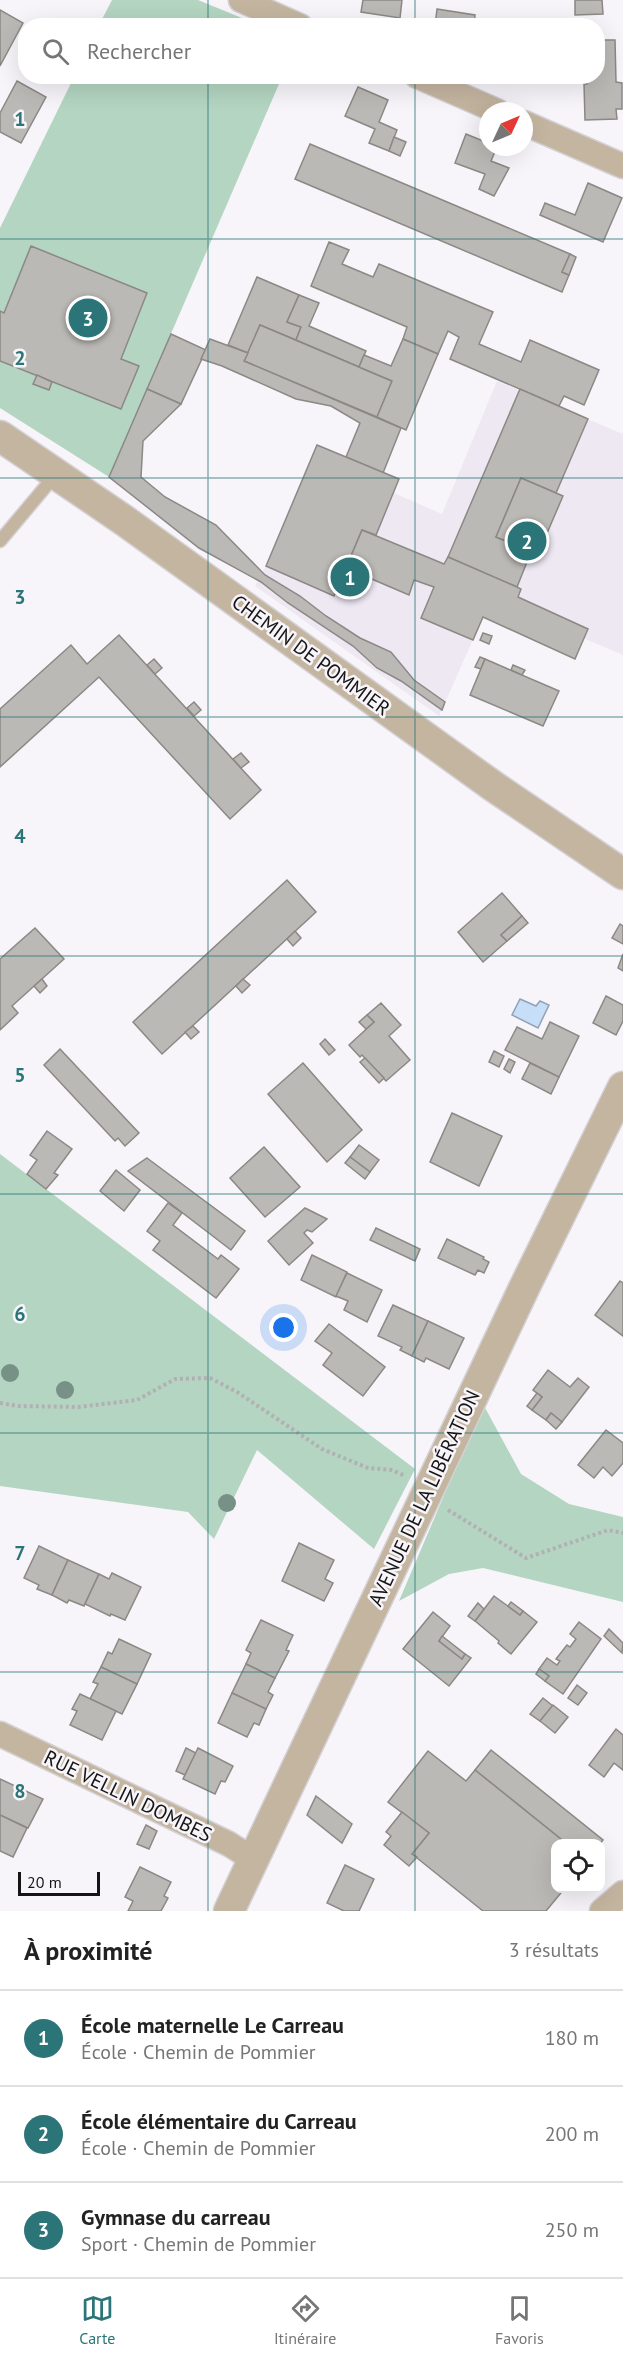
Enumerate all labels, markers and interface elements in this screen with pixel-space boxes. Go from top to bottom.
search box [18,18,605,84]
icon: search [39,35,72,68]
text: Rechercher [87,37,191,65]
north arrow [479,102,533,156]
text: 1 [14,106,26,132]
pin: 3 [68,296,107,340]
text: 2 [14,345,26,371]
pin: 2 [508,518,546,564]
pin: 1 [330,554,370,600]
text: 3 [14,584,26,610]
street label: CHEMIN DE POMMIER [227,589,395,721]
text: 4 [14,823,26,849]
text: 5 [14,1062,26,1088]
text: 6 [14,1301,26,1327]
your location [269,1313,298,1342]
street label: AVENUE DE LA LIBÉRATION [362,1386,486,1610]
text: 7 [14,1540,26,1566]
street label: RUE VELLIN DOMBES [40,1744,216,1848]
text: 8 [14,1778,26,1804]
map controls [551,1839,605,1893]
button: locate [551,1839,605,1893]
scale bar [18,1869,100,1896]
text: 20 m [27,1872,62,1892]
text: À proximité [24,1934,152,1967]
text: 3 résultats [509,1937,599,1963]
text: École maternelle Le Carreau [81,2011,344,2039]
text: 1 [38,2025,49,2051]
text: 180 m [545,2025,599,2051]
text: École · Chemin de Pommier [81,2039,316,2065]
text: École élémentaire du Carreau [81,2107,357,2135]
text: 2 [38,2121,49,2147]
text: 200 m [545,2121,599,2147]
text: École · Chemin de Pommier [81,2135,316,2161]
text: Gymnase du carreau [81,2203,271,2231]
text: 3 [38,2217,49,2243]
text: 250 m [545,2217,599,2243]
text: Sport · Chemin de Pommier [81,2231,316,2257]
tab: Carte [79,2292,115,2348]
tab: Itinéraire [274,2292,336,2348]
tab: Favoris [495,2292,544,2348]

